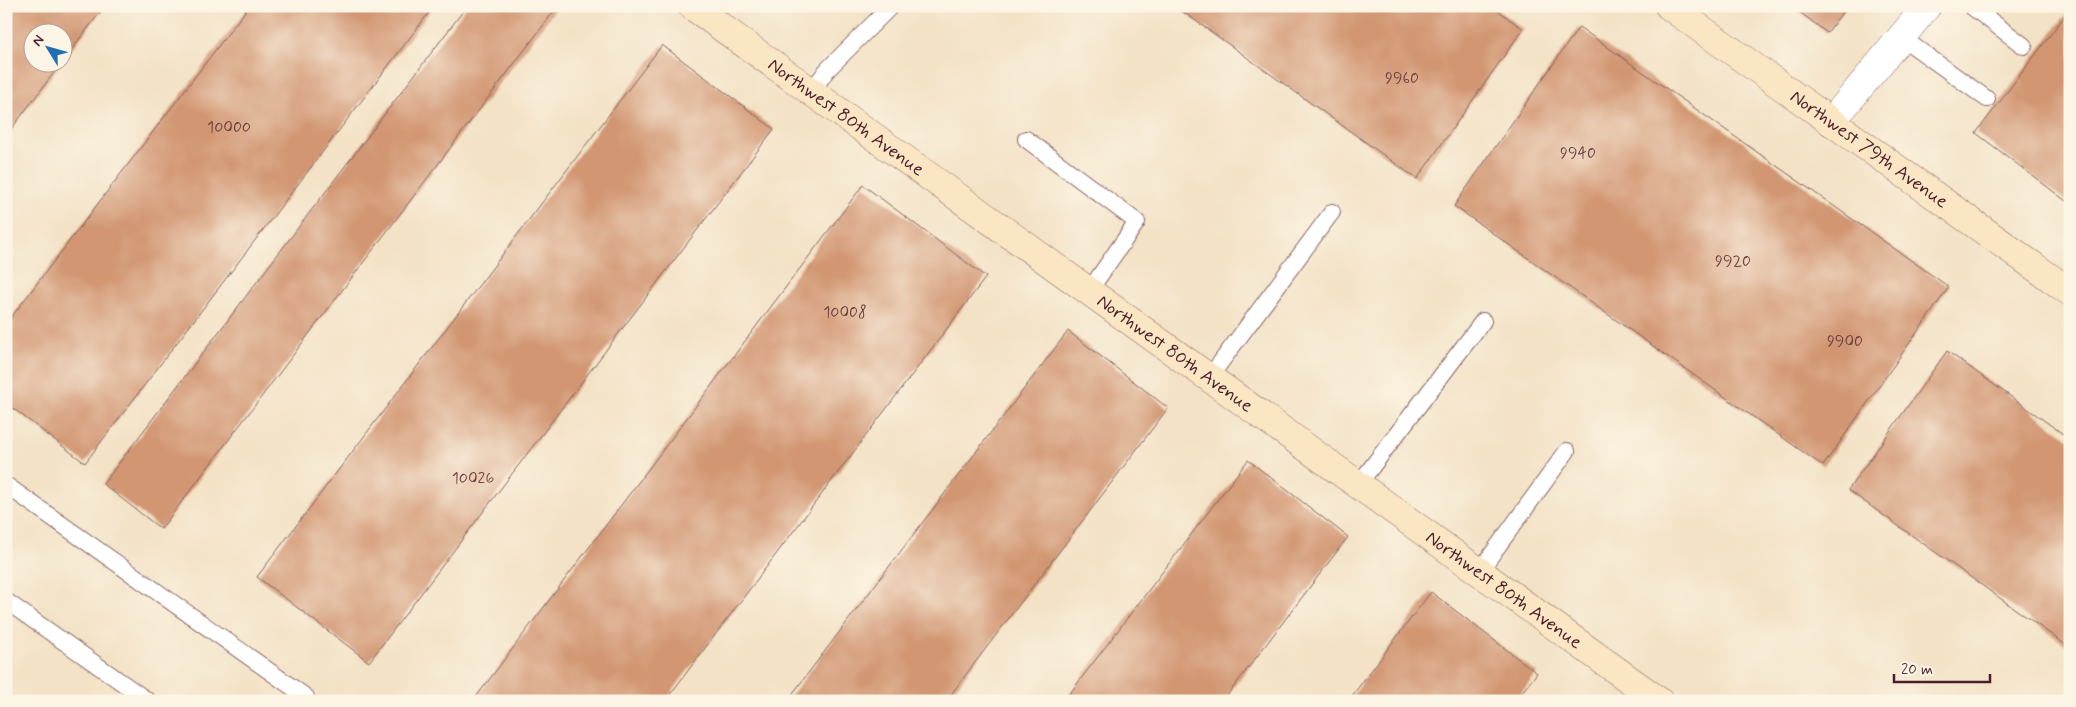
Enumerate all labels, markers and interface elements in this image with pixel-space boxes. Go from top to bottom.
north arrow [22,22,72,72]
text: N [28,32,48,50]
street label: Northwest 80th Avenue [763,52,930,182]
house number: 9960 [1385,68,1419,89]
street label: Northwest 79th Avenue [1785,84,1953,214]
house number: 10000 [207,117,251,138]
house number: 9940 [1560,143,1596,164]
house number: 9920 [1715,251,1751,272]
street label: Northwest 80th Avenue [1092,288,1258,418]
house number: 10008 [823,302,867,323]
house number: 9900 [1827,331,1863,352]
house number: 10026 [452,468,494,489]
street label: Northwest 80th Avenue [1421,525,1587,654]
scale bar [1894,652,1990,684]
text: 20 m [1901,660,1933,680]

